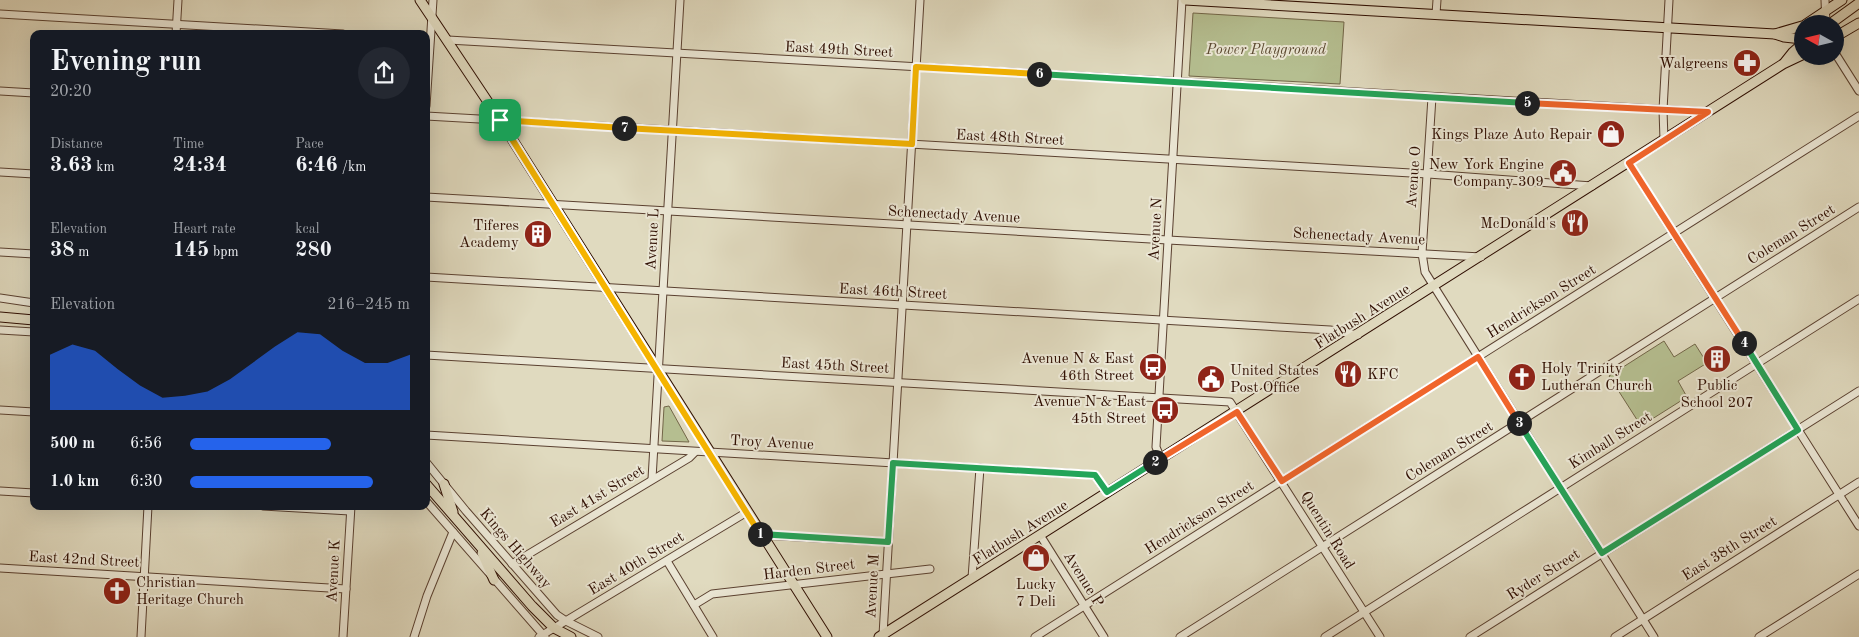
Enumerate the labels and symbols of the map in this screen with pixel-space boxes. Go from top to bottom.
north arrow [1794,15,1844,65]
street label: East 49th Street [784,40,893,61]
park label: Power Playground [1205,43,1327,58]
pharmacy icon: Walgreens [1732,48,1762,78]
place label: Walgreens [1659,57,1728,72]
pin: 6 [1026,62,1052,86]
pin: 5 [1514,90,1540,116]
pin [479,99,521,141]
pin: 7 [612,116,636,140]
shop icon: Kings Plaze Auto Repair [1596,119,1626,149]
street label: East 48th Street [955,128,1064,149]
place label: Kings Plaze Auto Repair [1431,128,1592,143]
street label: Avenue O [1405,145,1424,209]
place label: New York Engine Company 309 [1429,158,1544,190]
public building icon: New York Engine Company 309 [1548,158,1578,188]
street label: Avenue N [1147,197,1166,261]
street label: Coleman Street [1745,202,1838,268]
street label: Schenectady Avenue [887,205,1021,226]
street label: Avenue L [644,208,663,270]
restaurant icon: McDonald's [1560,208,1590,238]
place label: McDonald's [1480,217,1556,232]
place label: Tiferes Academy [459,219,519,251]
building icon: Tiferes Academy [523,219,553,249]
street label: Schenectady Avenue [1292,227,1426,248]
street label: Hendrickson Street [1485,263,1599,342]
street label: East 46th Street [838,282,947,303]
street label: Flatbush Avenue [1313,282,1413,353]
pin: 4 [1732,330,1756,356]
building icon: Public School 207 [1702,344,1732,374]
place label: Avenue N & East 46th Street [1021,352,1134,384]
bus stop icon: Avenue N & East 46th Street [1138,352,1168,382]
street label: East 45th Street [780,356,889,377]
restaurant icon: KFC [1333,359,1363,389]
church icon: Holy Trinity Lutheran Church [1507,362,1537,392]
place label: Holy Trinity Lutheran Church [1541,362,1652,394]
public building icon: United States Post Office [1196,364,1226,394]
place label: United States Post Office [1230,364,1319,396]
place label: KFC [1367,368,1399,383]
place label: Public School 207 [1680,379,1754,411]
place label: Avenue N & East 45th Street [1033,395,1146,427]
bus stop icon: Avenue N & East 45th Street [1150,395,1180,425]
pin: 3 [1506,410,1532,436]
street label: Kimball Street [1567,410,1655,473]
street label: Coleman Street [1403,419,1496,485]
street label: Troy Avenue [730,434,814,453]
pin: 2 [1142,450,1168,474]
street label: East 41st Street [548,463,647,531]
street label: Hendrickson Street [1143,479,1257,558]
street label: Quentin Road [1297,489,1357,572]
street label: Flatbush Avenue [971,498,1071,569]
street label: Kings Highway [476,506,554,592]
street label: East 38th Street [1680,514,1780,584]
pin: 1 [748,522,772,546]
street label: East 40th Street [586,530,687,599]
street label: Avenue K [325,539,344,603]
shop icon: Lucky 7 Deli [1021,543,1051,573]
street label: Ryder Street [1505,547,1583,604]
street label: East 42nd Street [28,550,140,571]
street label: Avenue P [1060,550,1106,610]
street label: Avenue M [864,554,883,619]
street label: Harden Street [763,557,856,584]
church icon: Christian Heritage Church [102,576,132,606]
place label: Christian Heritage Church [136,576,244,608]
place label: Lucky 7 Deli [1016,578,1056,610]

